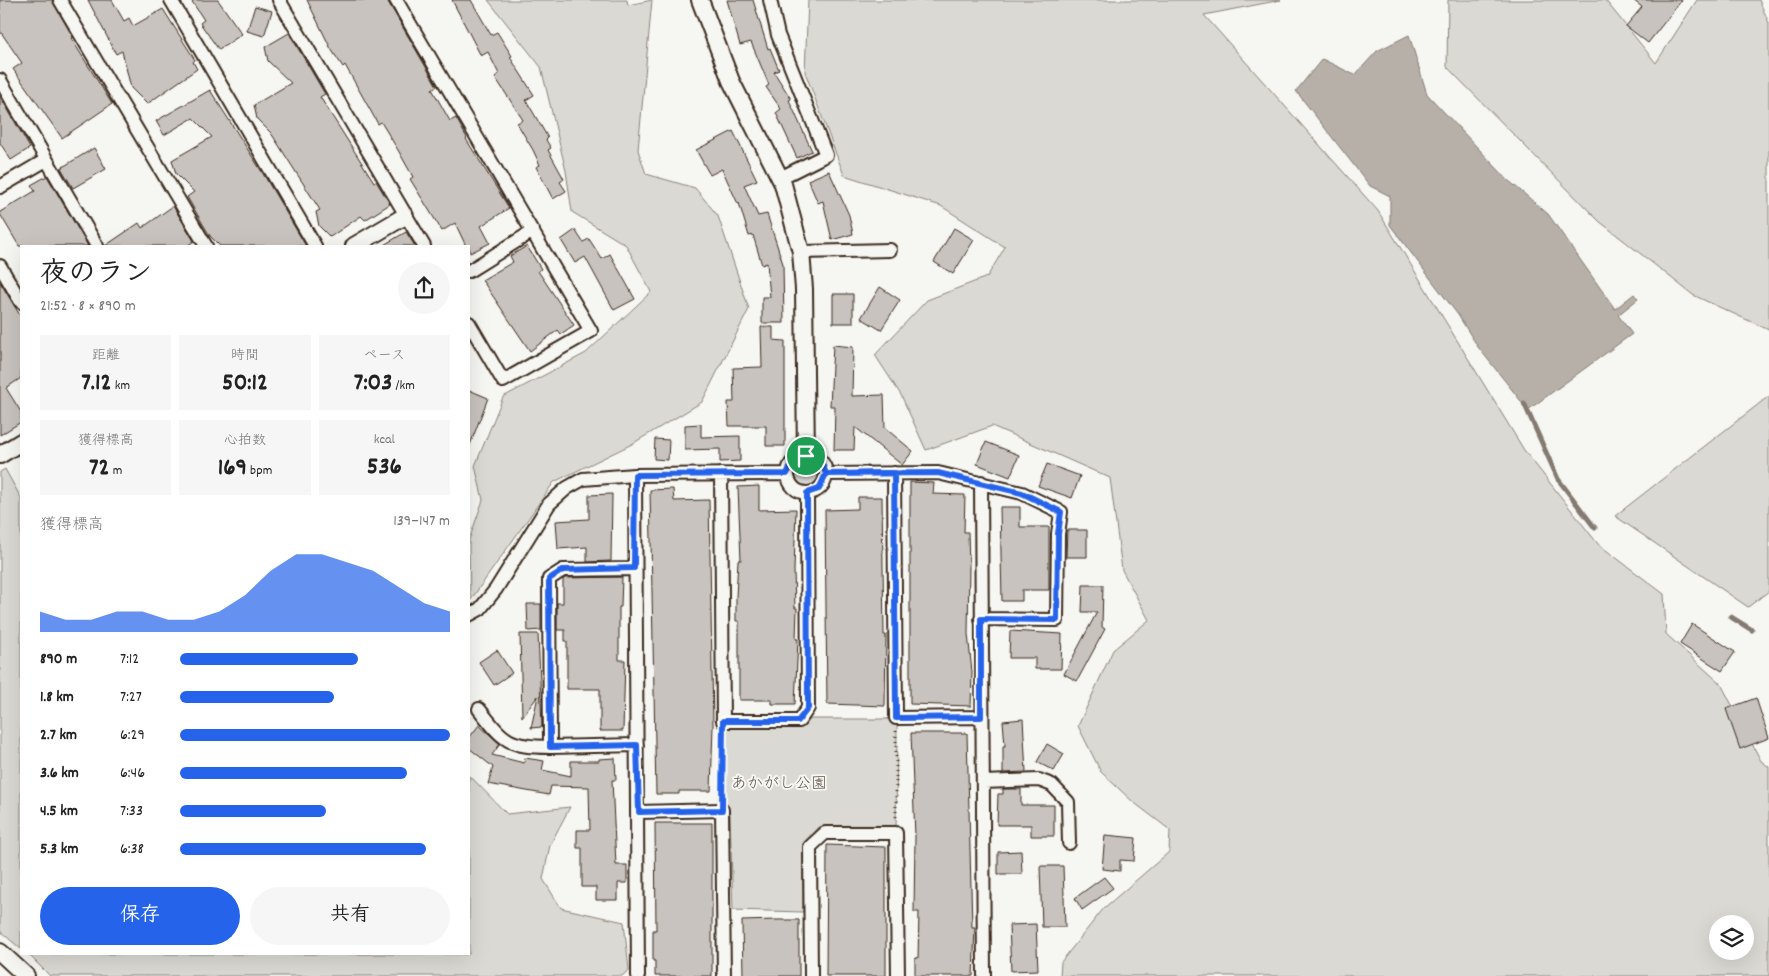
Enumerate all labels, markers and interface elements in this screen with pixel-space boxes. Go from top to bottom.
text: 夜のラン [40,256,152,296]
button: share [398,262,450,314]
text: 21:52 · 8 × 890 m [40,295,136,318]
text: 距離 [92,346,120,366]
text: 時間 [231,346,259,366]
text: ペース [364,346,405,366]
text: 7.12 [81,366,111,402]
text: 50:12 [222,366,268,402]
text: 7:03 [354,366,392,402]
text: km [111,376,130,396]
text: /km [392,376,415,396]
text: kcal [374,430,395,450]
text: 獲得標高 [78,431,134,451]
text: 心拍数 [224,431,266,451]
pin [785,435,827,477]
icon: arrive [792,442,820,470]
text: 536 [367,450,402,486]
text: 72 [89,451,110,487]
text: 169 [218,451,247,487]
text: m [110,461,122,481]
text: bpm [247,461,272,481]
text: 139–147 m [393,510,450,533]
text: 獲得標高 [40,514,104,537]
text: 890 m [40,648,77,671]
text: 7:12 [120,648,139,671]
text: 1.8 km [40,686,74,709]
text: 7:27 [120,686,142,709]
text: 2.7 km [40,724,77,747]
text: 6:29 [120,724,145,747]
text: 3.6 km [40,762,79,785]
text: 6:46 [120,762,145,785]
park label: あかがし公園 [731,773,827,796]
text: 4.5 km [40,800,78,823]
text: 7:33 [120,800,143,823]
text: 5.3 km [40,838,78,861]
text: 6:38 [120,838,144,861]
button: 保存 [40,887,240,945]
button: 共有 [250,887,450,945]
map controls [1709,915,1754,960]
button: layers [1709,915,1754,960]

